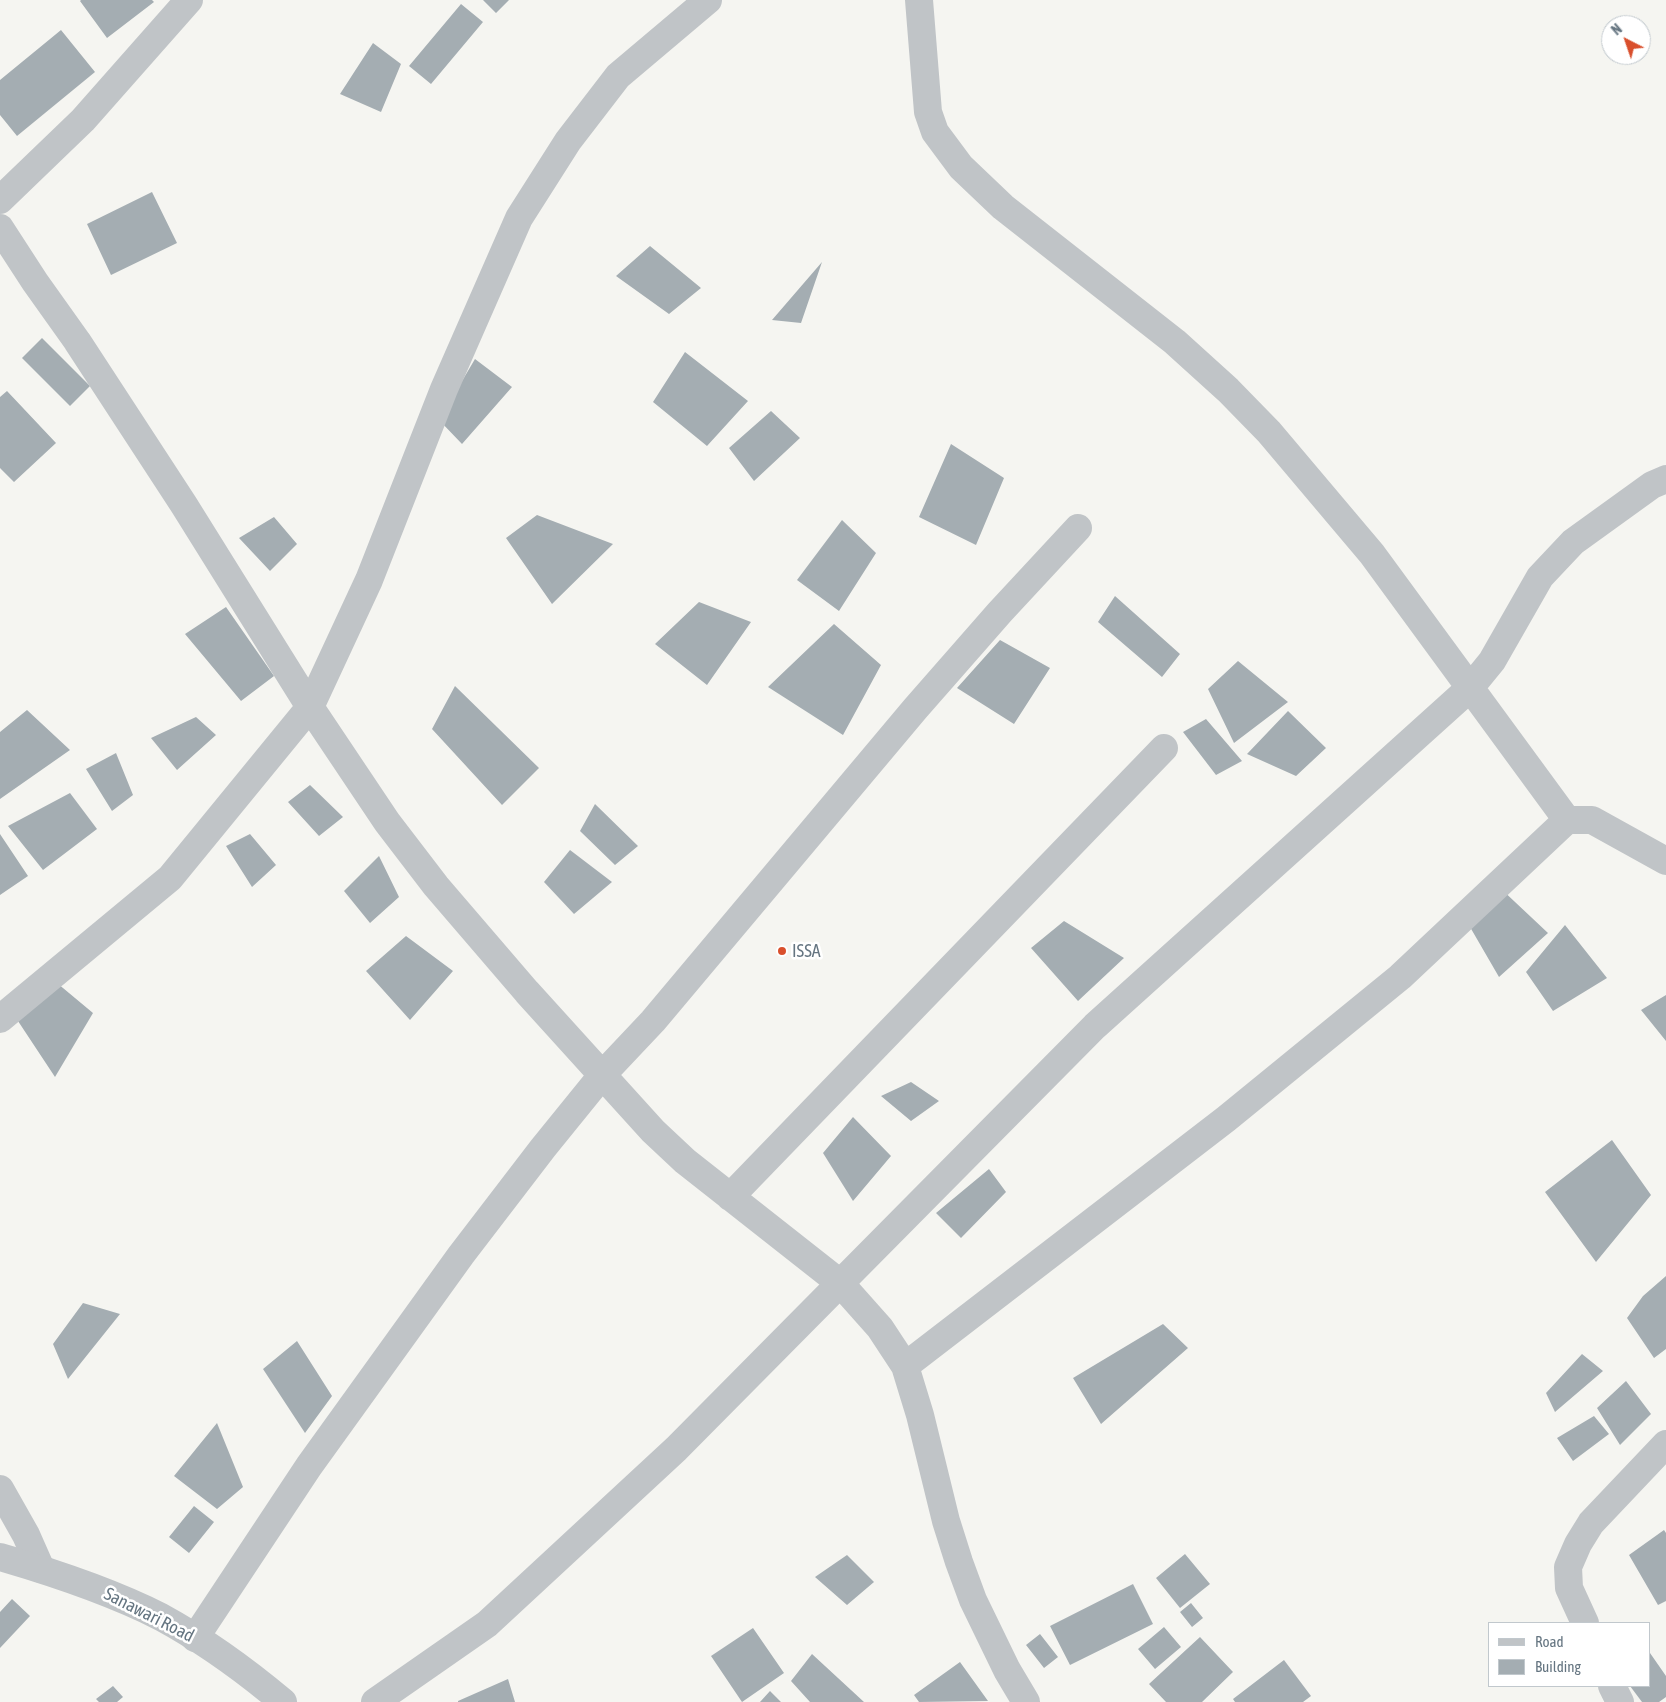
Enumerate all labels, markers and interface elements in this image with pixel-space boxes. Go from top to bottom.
north arrow [1601,15,1651,65]
text: N [1608,21,1625,38]
place label: ISSA [792,940,821,962]
marker: ISSA [776,945,788,957]
street label: Sanawari Road [100,1583,198,1647]
legend [1488,1622,1651,1687]
text: Road [1535,1633,1564,1650]
text: Building [1535,1658,1581,1675]

